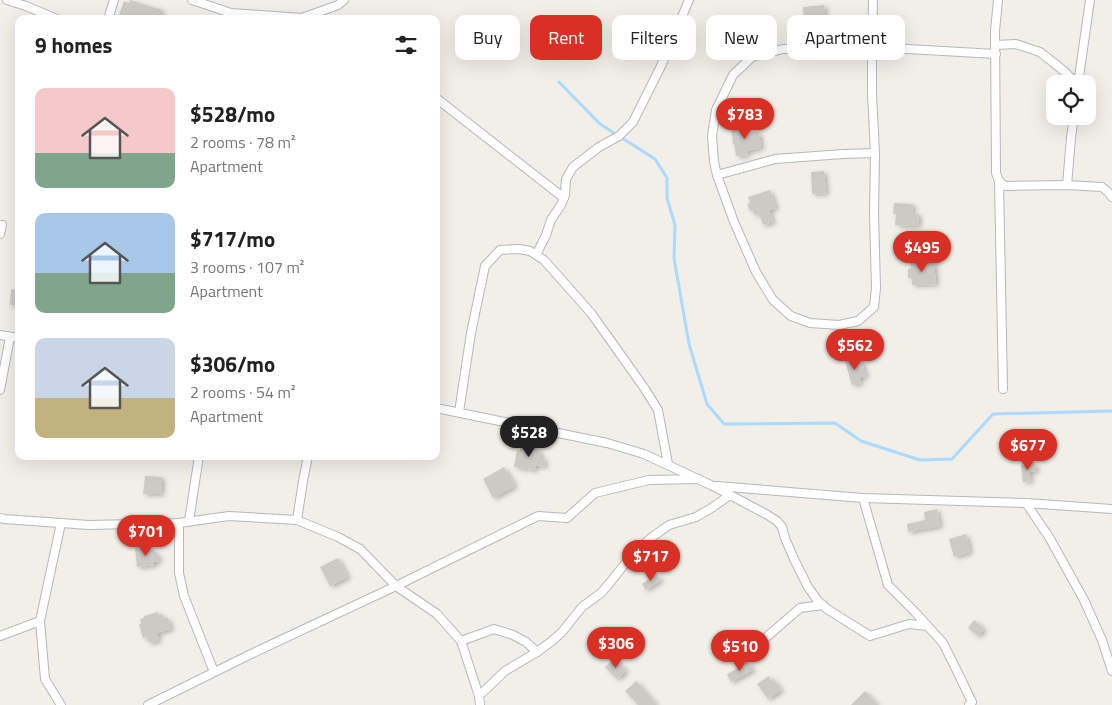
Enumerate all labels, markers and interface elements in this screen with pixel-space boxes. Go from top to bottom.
chip: Buy [455,15,520,60]
chip: Rent [530,15,602,60]
chip: Filters [612,15,696,60]
chip: New [706,15,777,60]
chip: Apartment [787,15,905,60]
text: 9 homes [35,29,112,61]
icon: filters [392,31,420,59]
map controls [1046,75,1096,125]
button: locate [1046,75,1096,125]
text: $528/mo [190,98,275,130]
pin: $783 [715,98,775,140]
text: $783 [727,102,763,126]
icon: home [75,108,135,168]
text: 2 rooms · 78 m² [190,130,295,154]
text: Apartment [190,154,263,178]
text: $717/mo [190,223,275,255]
pin: $495 [892,230,952,273]
icon: home [75,233,135,293]
text: $495 [904,235,940,259]
text: 3 rooms · 107 m² [190,255,304,279]
text: Apartment [190,279,263,303]
pin: $562 [825,328,885,371]
text: $562 [837,333,873,357]
text: $306/mo [190,348,275,380]
icon: home [75,358,135,418]
text: 2 rooms · 54 m² [190,380,295,404]
text: Apartment [190,404,263,428]
pin: $528 [499,416,559,458]
text: $528 [511,420,547,444]
pin: $677 [998,428,1058,471]
text: $677 [1010,433,1046,457]
pin: $701 [116,514,176,557]
text: $701 [128,519,164,543]
pin: $717 [621,540,681,582]
text: $717 [633,544,669,568]
pin: $306 [586,626,646,669]
pin: $510 [710,630,770,672]
text: $306 [598,631,634,655]
text: $510 [722,634,758,658]

